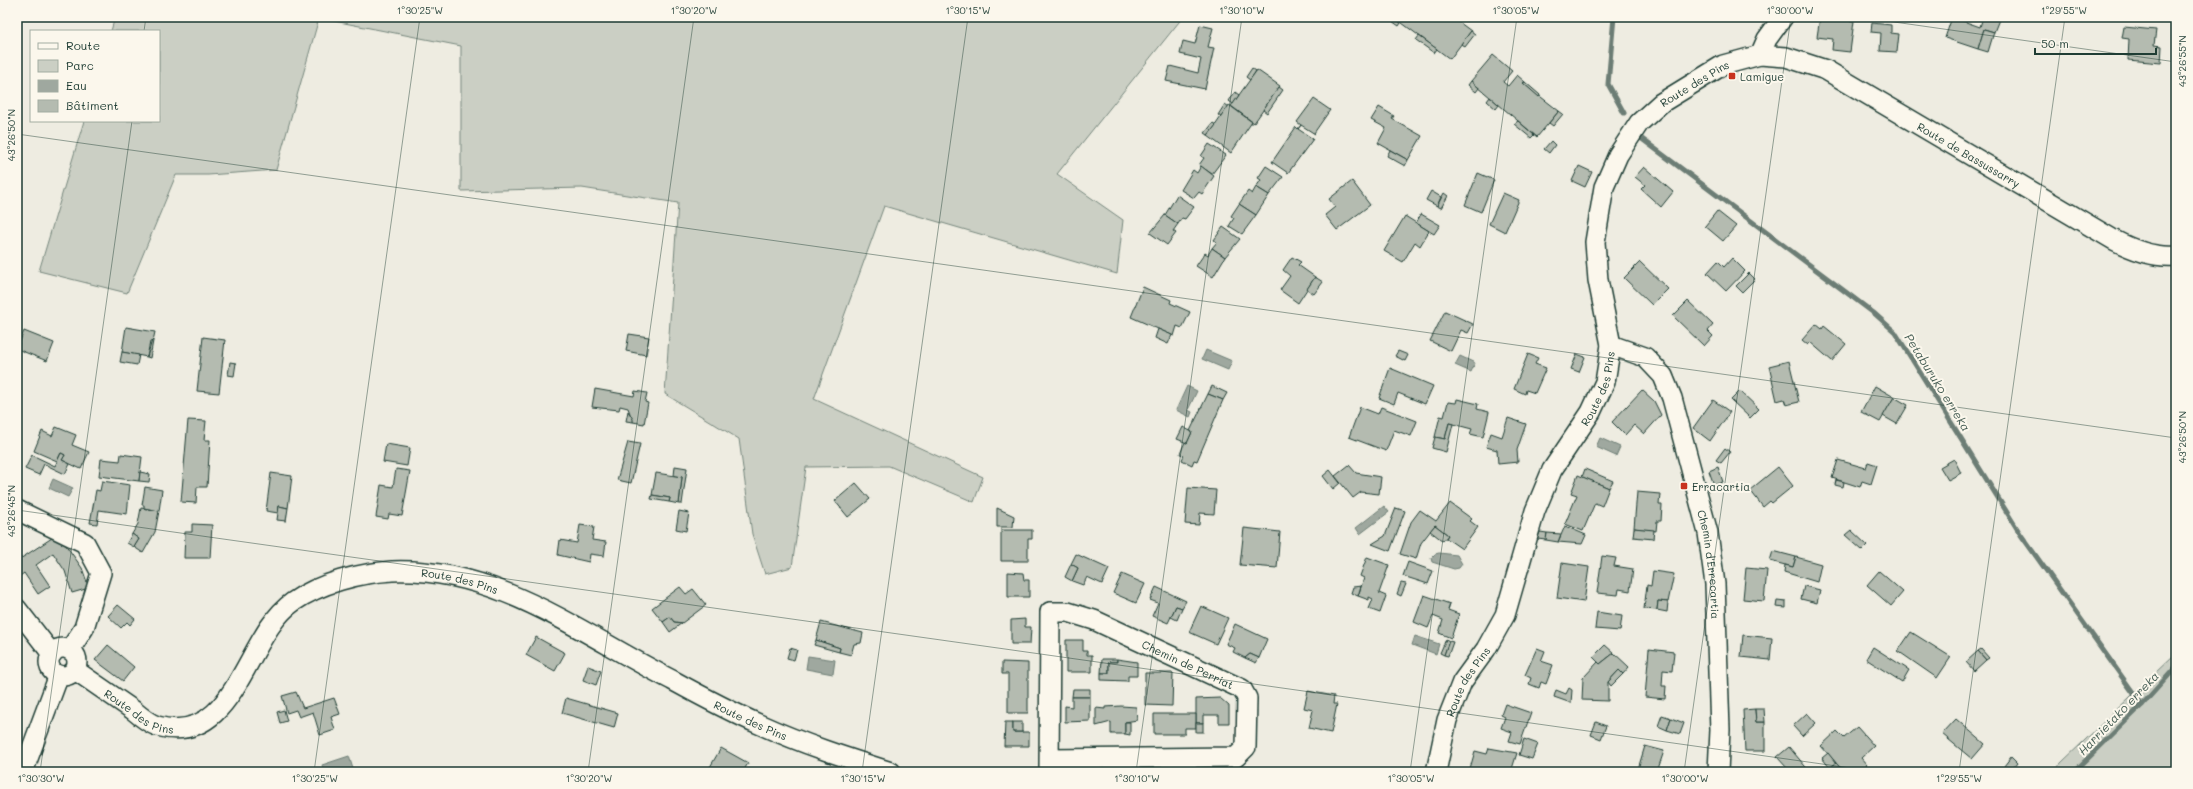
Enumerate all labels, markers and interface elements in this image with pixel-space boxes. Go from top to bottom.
text: 1°30'25"W [397,3,443,17]
text: 1°30'20"W [671,3,718,17]
text: 1°30'15"W [945,3,991,17]
text: 1°30'10"W [1219,3,1265,17]
text: 1°30'05"W [1493,3,1540,17]
text: 1°30'00"W [1766,3,1814,17]
text: 1°29'55"W [2041,3,2087,17]
legend [30,30,160,122]
scale bar [2035,30,2156,56]
text: 50 m [2041,35,2069,51]
text: 43°26'55"N [2175,35,2189,87]
text: Route [66,37,100,53]
street label: Route des Pins [1657,56,1731,110]
text: Parc [66,57,94,73]
place label: Lamigue [1740,69,1784,84]
marker: Lamigue [1727,71,1737,81]
text: Eau [66,77,87,93]
text: Bâtiment [66,97,119,113]
text: 43°26'50"N [4,109,18,161]
street label: Route de Bassussarry [1915,118,2023,191]
water label: Petaburuko erreka [1901,330,1975,434]
street label: Route des Pins [1577,350,1617,428]
text: 43°26'50"N [2175,411,2189,463]
place label: Erracartia [1692,479,1750,494]
marker: Erracartia [1679,481,1689,491]
text: 43°26'45"N [4,485,18,537]
street label: Chemin d'Errecartia [1695,508,1724,619]
street label: Route des Pins [421,564,501,597]
street label: Chemin de Perriat [1140,636,1237,692]
street label: Route des Pins [1442,643,1493,719]
water label: Harrietako erreka [2074,668,2162,758]
street label: Route des Pins [102,685,174,736]
street label: Route des Pins [712,696,790,743]
text: 1°30'30"W [18,771,65,785]
text: 1°30'25"W [292,771,338,785]
text: 1°30'20"W [566,771,613,785]
text: 1°30'15"W [840,771,886,785]
text: 1°30'10"W [1114,771,1160,785]
text: 1°30'05"W [1388,771,1435,785]
text: 1°30'00"W [1661,771,1709,785]
text: 1°29'55"W [1936,771,1982,785]

